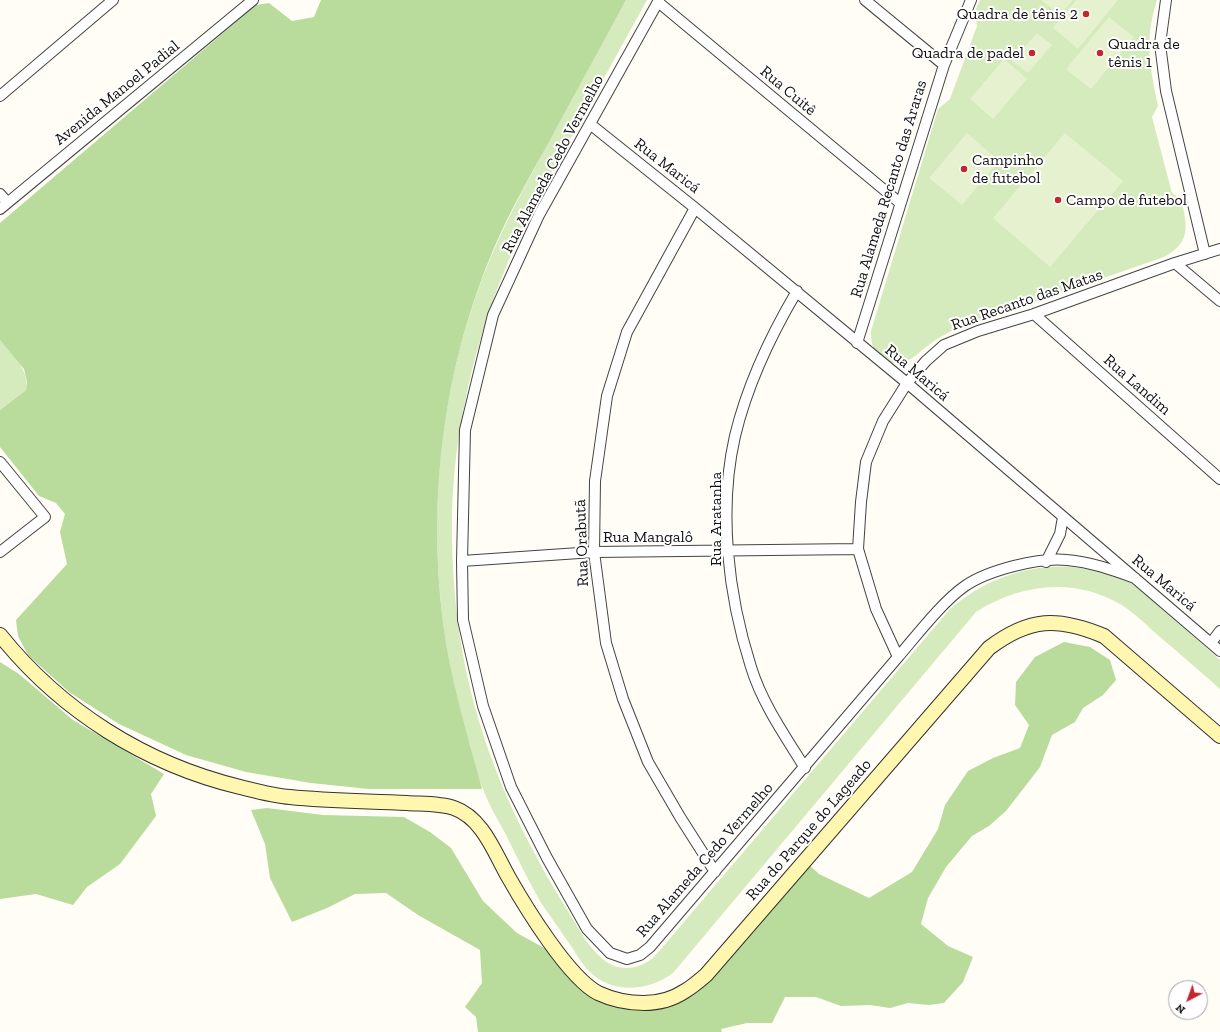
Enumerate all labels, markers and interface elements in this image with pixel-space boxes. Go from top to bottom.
place label: Quadra de tênis 2 [957,4,1078,24]
marker: Quadra de tênis 2 [1081,9,1091,19]
place label: Quadra de tênis 1 [1108,34,1180,72]
street label: Avenida Manoel Padial [51,37,183,149]
place label: Quadra de padel [912,43,1024,63]
marker: Quadra de padel [1027,48,1037,58]
marker: Quadra de tênis 1 [1095,48,1105,58]
street label: Rua Cuitê [756,62,820,120]
street label: Rua Alameda Cedo Vermelho [498,72,608,256]
street label: Rua Alameda Recanto das Araras [847,78,931,300]
street label: Rua Maricá [630,134,704,198]
place label: Campinho de futebol [972,150,1043,188]
marker: Campinho de futebol [959,164,969,174]
place label: Campo de futebol [1066,190,1187,210]
marker: Campo de futebol [1053,195,1063,205]
street label: Rua Recanto das Matas [949,265,1105,335]
street label: Rua Maricá [881,341,953,405]
street label: Rua Landim [1099,351,1175,419]
street label: Rua Aratanha [706,472,726,566]
street label: Rua Orabutã [571,499,593,587]
street label: Rua Mangalô [603,527,693,547]
street label: Rua Maricá [1128,551,1200,615]
street label: Rua do Parque do Lageado [742,755,876,905]
street label: Rua Alameda Cedo Vermelho [633,779,777,941]
north arrow [1168,980,1208,1020]
text: N [1173,1001,1188,1016]

